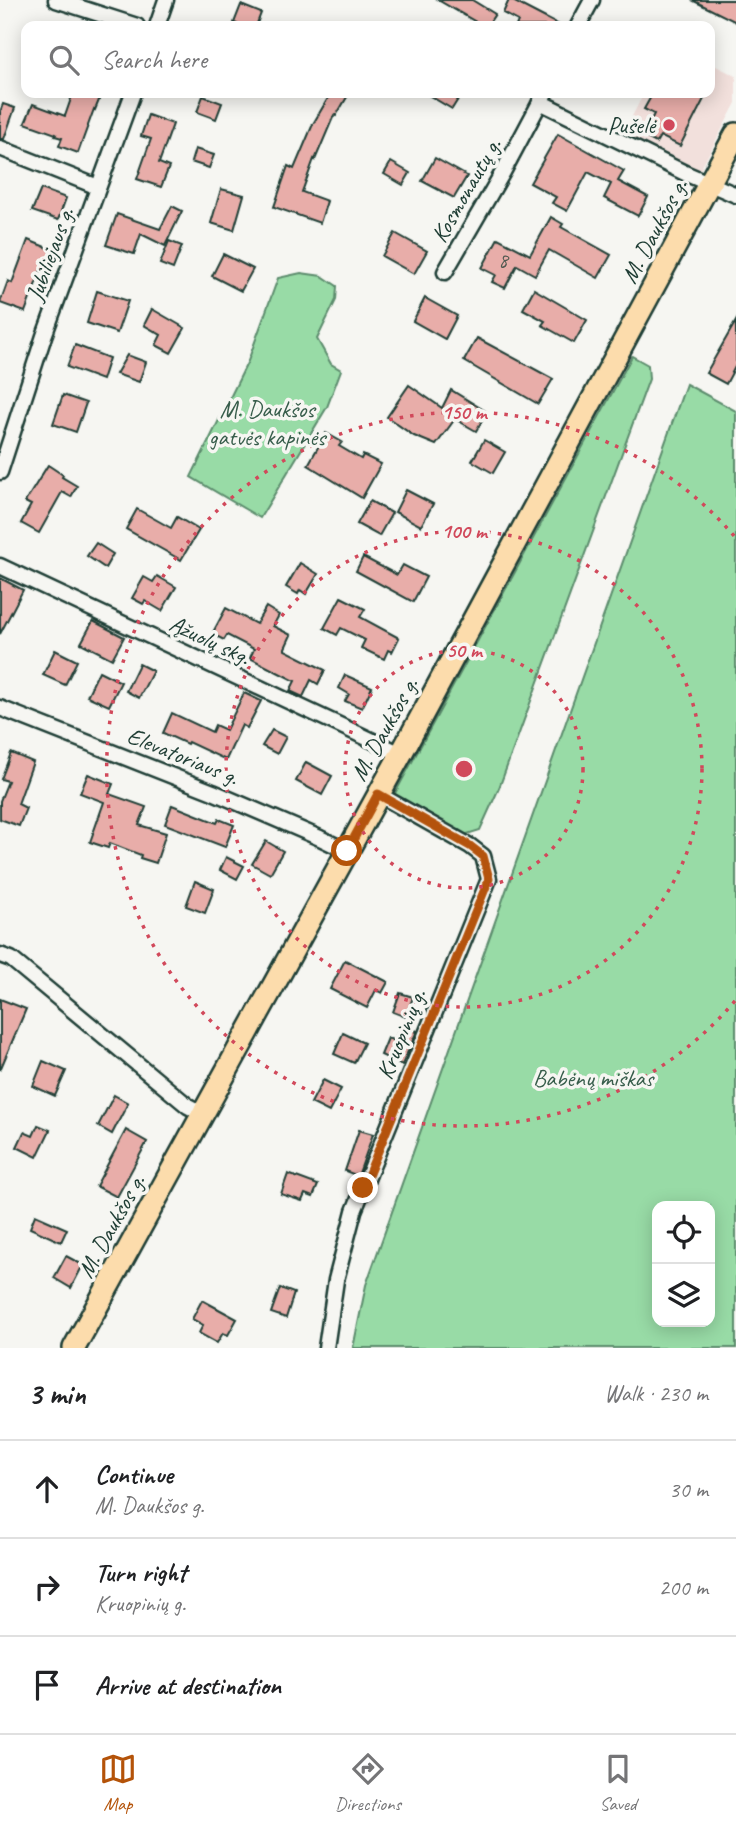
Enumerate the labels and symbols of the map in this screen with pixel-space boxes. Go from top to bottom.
place label: Pušelė [608,110,657,140]
marker: Pušelė [661,117,677,133]
street label: Kosmonautų g. [424,132,508,248]
street label: M. Daukšos g. [614,174,694,288]
street label: Jubiliejaus g. [19,203,81,306]
house number: 8 [498,247,510,273]
park label: M. Daukšos gatvės kapinės [209,394,328,452]
text: 150 m [441,399,489,425]
text: 100 m [441,518,489,544]
street label: Ąžuolų skg. [165,608,255,672]
text: 50 m [446,637,484,663]
street label: M. Daukšos g. [343,672,425,786]
street label: Elevatoriaus g. [123,720,243,792]
centre of rings [452,757,476,781]
route start [331,835,362,866]
street label: Kruopinių g. [369,984,433,1084]
park label: Babėnų miškas [533,1063,655,1093]
street label: M. Daukšos g. [70,1169,152,1283]
route end [347,1172,378,1203]

